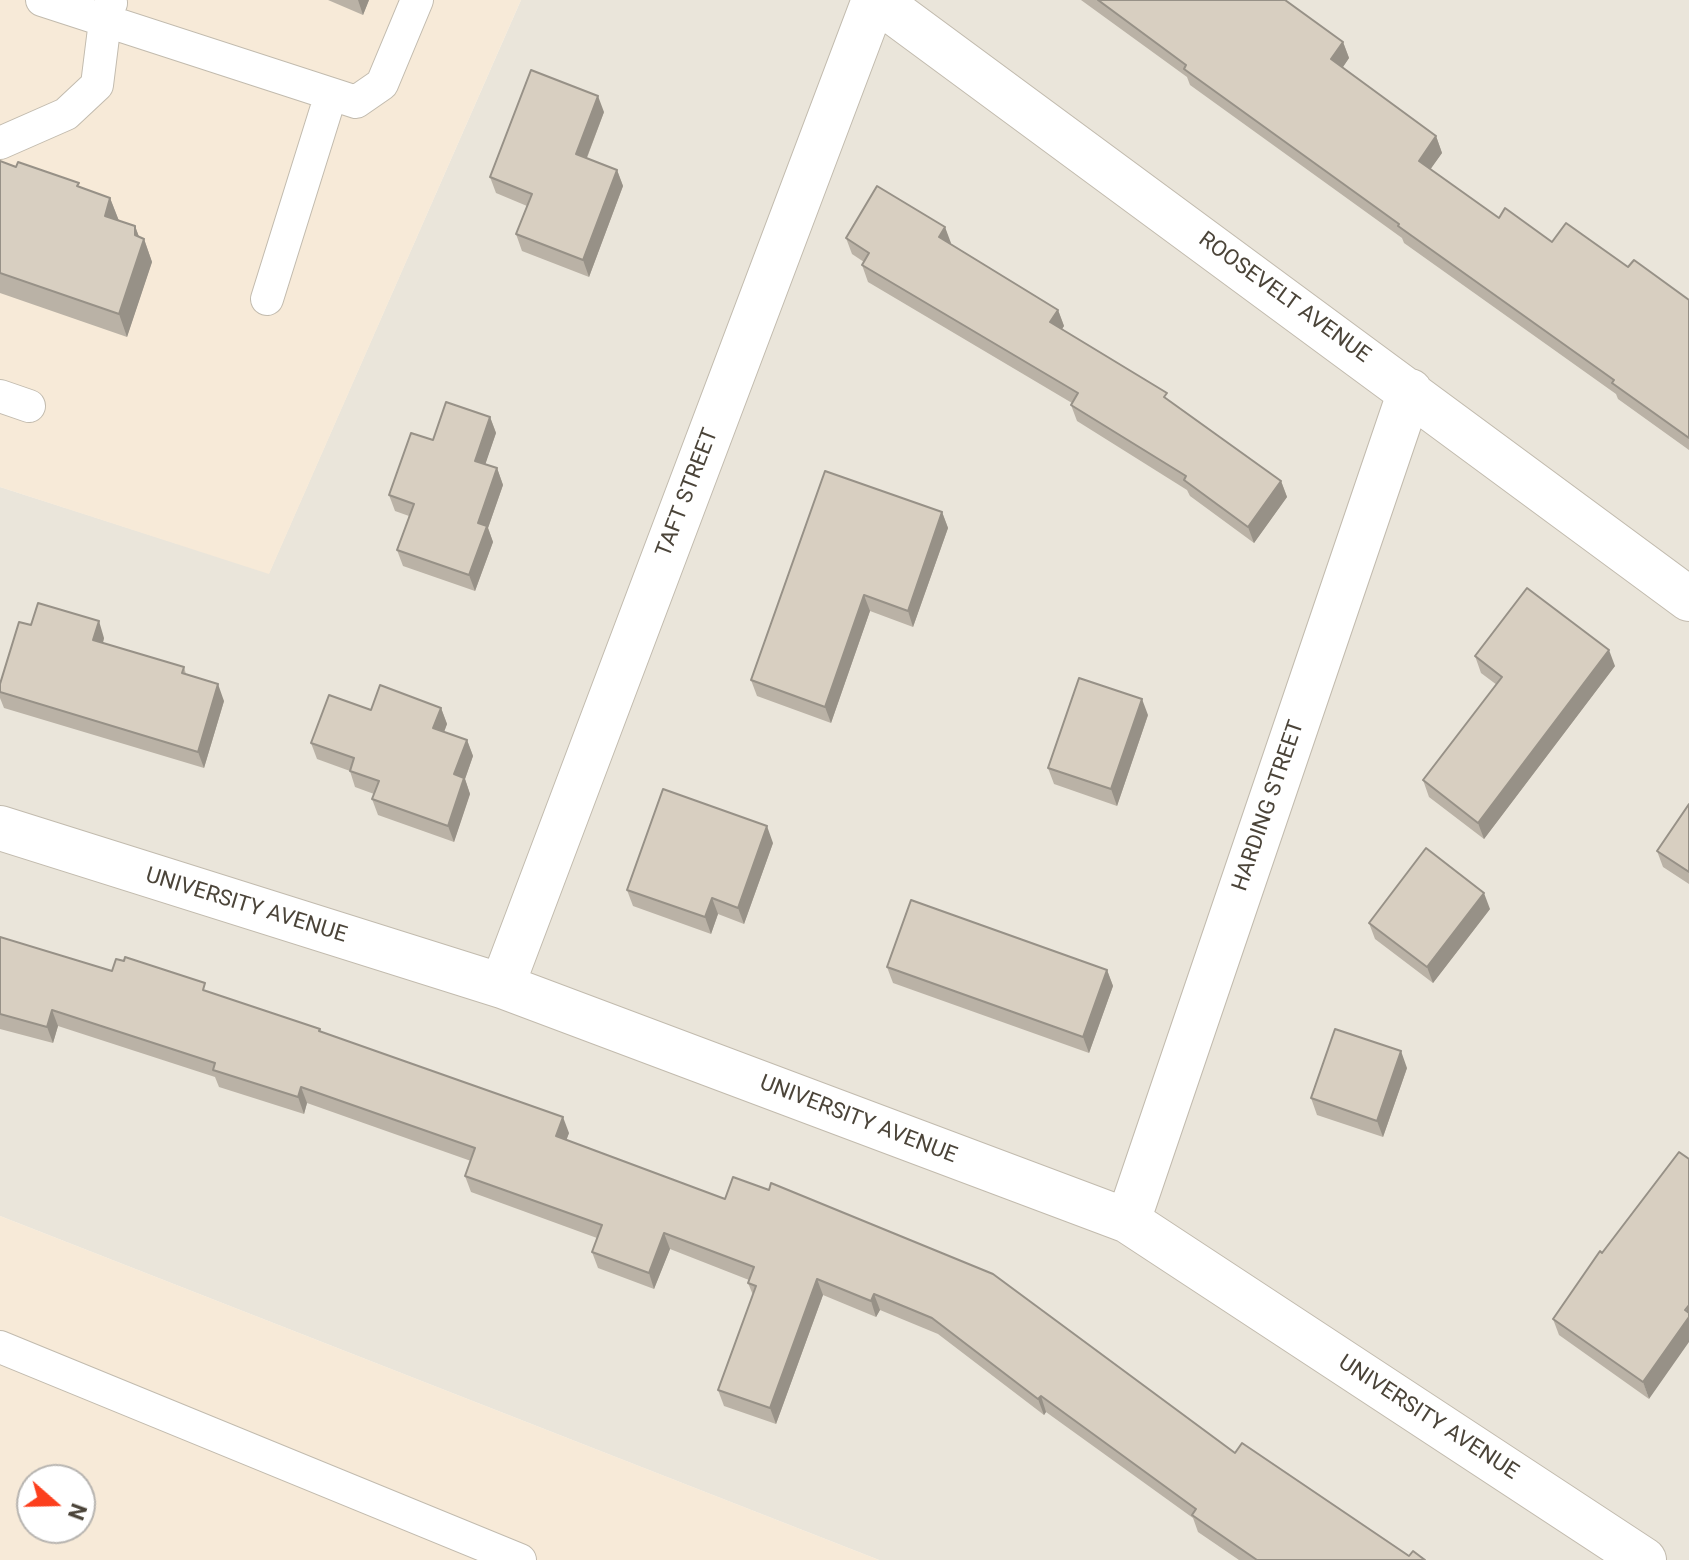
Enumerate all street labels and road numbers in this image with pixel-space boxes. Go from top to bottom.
street label: ROOSEVELT AVENUE [1193,227,1375,369]
street label: TAFT STREET [651,425,725,561]
street label: HARDING STREET [1227,717,1311,895]
street label: UNIVERSITY AVENUE [142,863,350,949]
street label: UNIVERSITY AVENUE [756,1070,960,1170]
street label: UNIVERSITY AVENUE [1333,1350,1523,1486]

